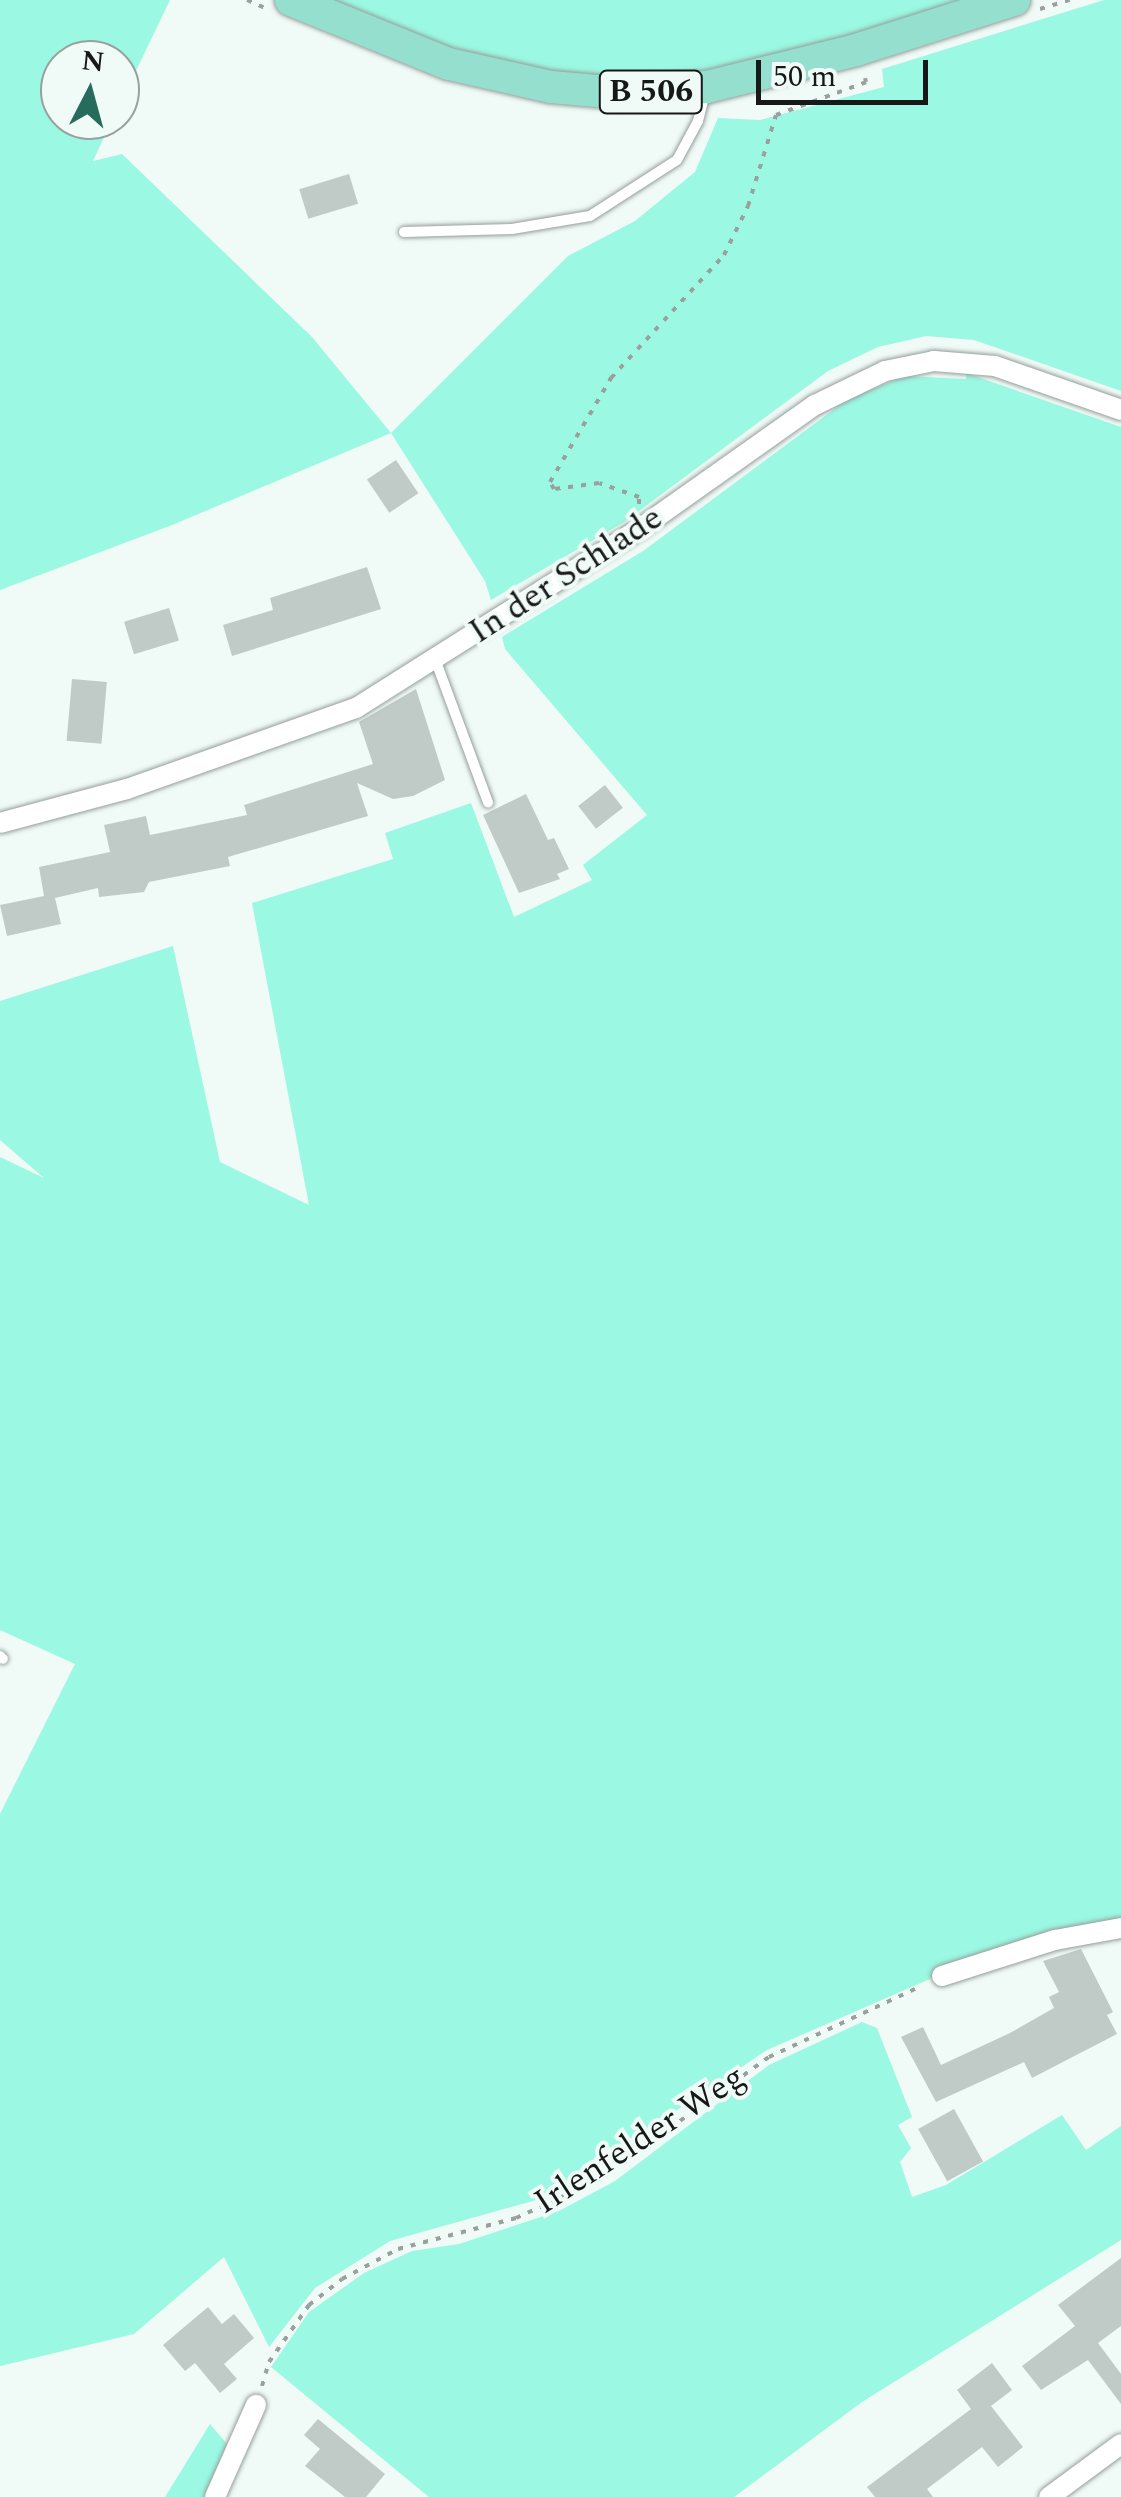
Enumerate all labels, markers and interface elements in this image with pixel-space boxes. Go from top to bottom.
text: N [79,39,107,84]
north arrow [40,40,140,140]
scale bar [761,40,934,102]
text: 50 m [773,54,836,100]
road number: B 506 [598,65,704,119]
street label: In der Schlade [461,497,671,653]
street label: Irlenfelder Weg [527,2056,753,2224]

